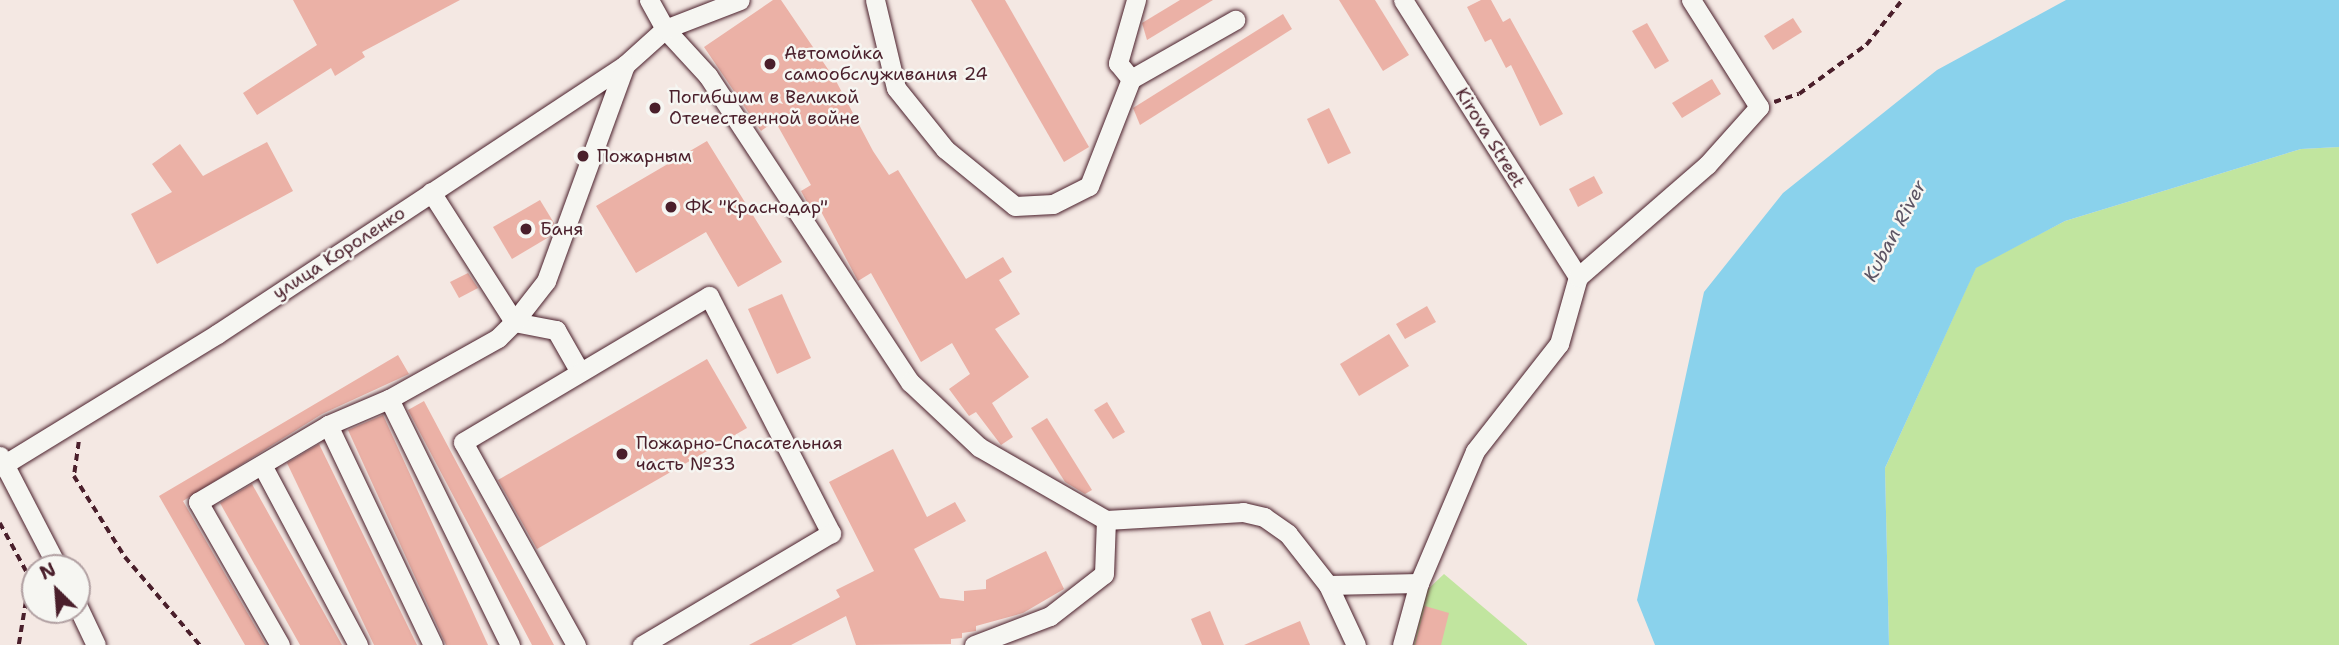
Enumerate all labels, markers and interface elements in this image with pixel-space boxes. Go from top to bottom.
place label: Автомойка самообслуживания 24 [784,43,988,86]
marker: Автомойка самообслуживания 24 [762,56,778,72]
street label: Kirova Street [1451,84,1529,192]
place label: Погибшим в Великой Отечественной войне [669,87,860,130]
marker: Погибшим в Великой Отечественной войне [647,100,663,116]
place label: Пожарным [597,145,692,167]
marker: Пожарным [575,148,591,164]
water label: Kuban River [1859,176,1931,286]
place label: ФК "Краснодар" [685,196,828,218]
marker: ФК "Краснодар" [663,199,679,215]
street label: улица Короленко [269,202,409,304]
place label: Баня [540,218,583,240]
marker: Баня [518,221,534,237]
place label: Пожарно-Спасательная часть №33 [636,433,843,476]
marker: Пожарно-Спасательная часть №33 [614,446,630,462]
north arrow [21,554,91,624]
text: N [36,557,60,586]

